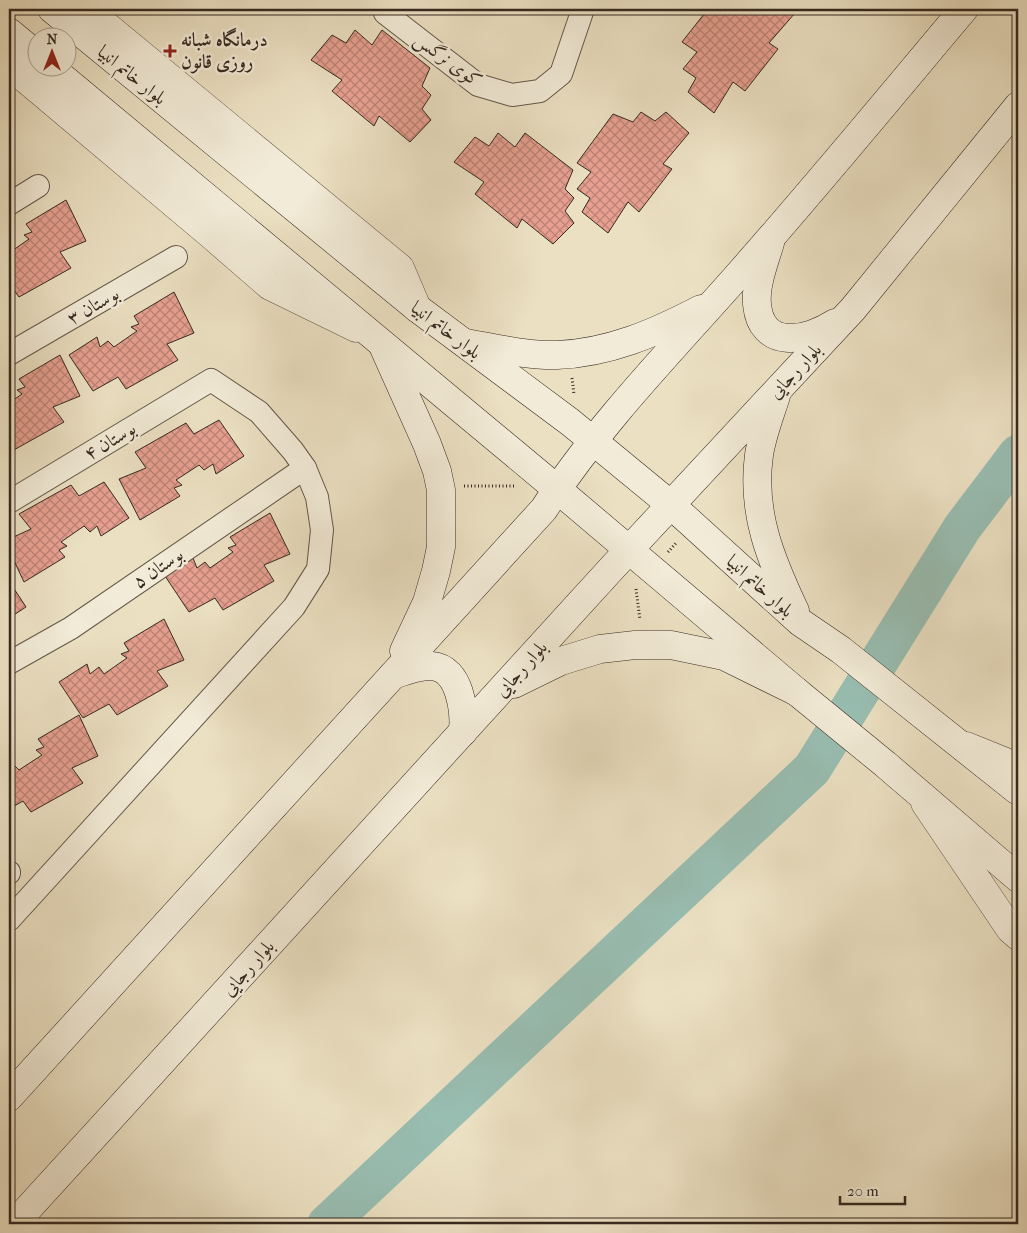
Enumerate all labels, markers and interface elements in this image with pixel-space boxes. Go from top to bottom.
place label: درمانگاه شبانه روزی قانون [181,27,268,74]
north arrow [28,28,78,78]
street label: کوی نرگس [409,28,486,93]
text: N [47,31,58,48]
street label: بلوار خاتم انبیا [90,40,171,113]
marker: درمانگاه شبانه روزی قانون [163,44,177,58]
street label: بوستان ۳ [63,282,123,330]
street label: بلوار خاتم انبیا [403,296,486,368]
street label: بلوار رجایی [764,339,828,405]
street label: بوستان ۴ [80,417,140,466]
street label: بوستان ۵ [129,543,188,594]
street label: بلوار خاتم انبیا [719,550,798,625]
street label: بلوار رجایی [490,636,553,703]
street label: بلوار رجایی [217,935,280,1002]
scale bar [840,1173,904,1205]
text: 20 m [847,1182,879,1200]

